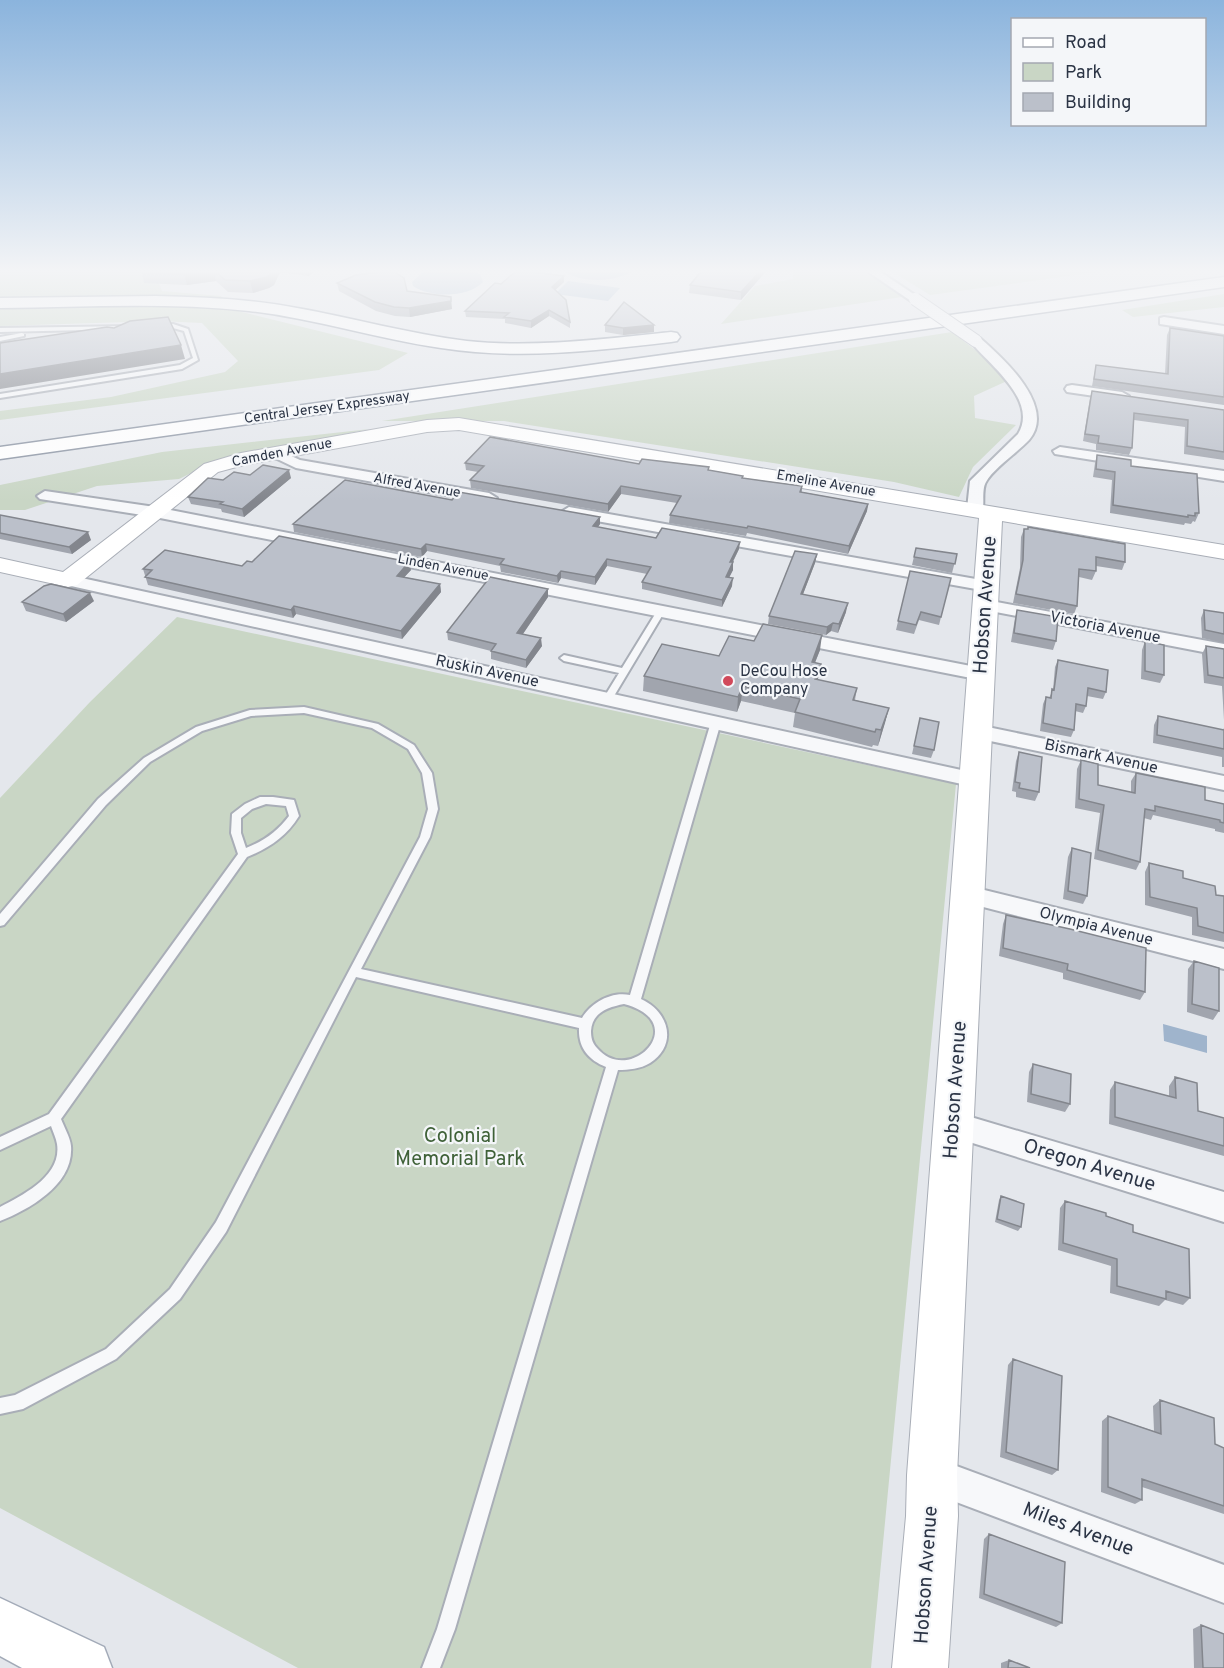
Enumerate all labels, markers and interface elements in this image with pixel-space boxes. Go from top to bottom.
legend [1011,18,1206,126]
text: Road [1065,32,1107,55]
text: Park [1065,62,1102,85]
text: Building [1065,92,1131,115]
street label: Central Jersey Expressway [243,388,411,428]
street label: Camden Avenue [230,435,334,471]
street label: Emeline Avenue [775,467,877,501]
street label: Alfred Avenue [372,470,462,502]
street label: Hobson Avenue [968,535,1004,675]
street label: Linden Avenue [396,551,490,585]
street label: Victoria Avenue [1048,607,1162,649]
street label: Ruskin Avenue [434,651,540,693]
place label: DeCou Hose Company [740,662,827,700]
marker: DeCou Hose Company [721,674,735,688]
street label: Bismark Avenue [1042,735,1160,779]
street label: Olympia Avenue [1037,903,1155,951]
street label: Hobson Avenue [938,1020,974,1160]
park label: Colonial Memorial Park [395,1124,525,1173]
street label: Oregon Avenue [1020,1133,1158,1199]
street label: Miles Avenue [1019,1497,1137,1563]
street label: Hobson Avenue [909,1505,945,1645]

